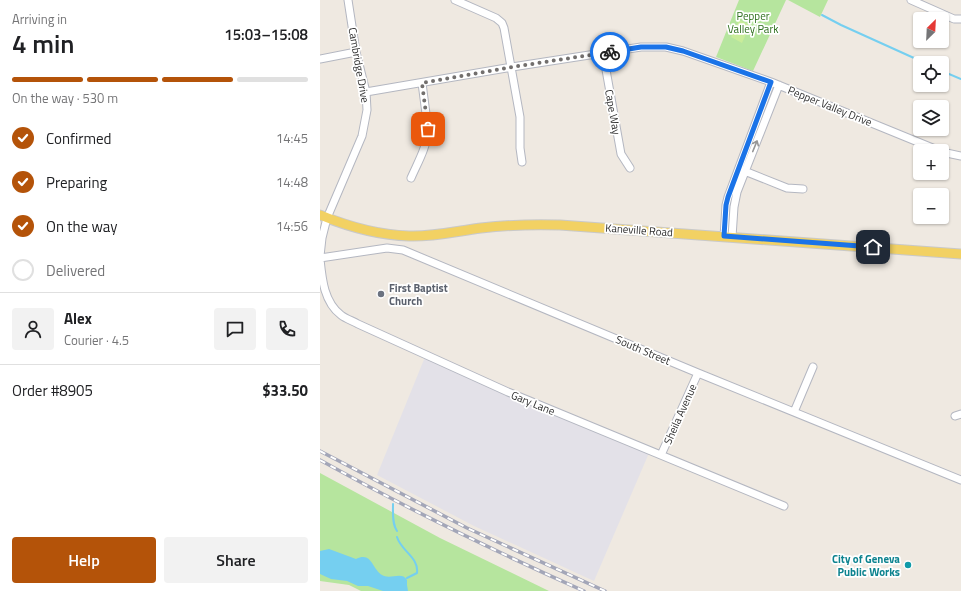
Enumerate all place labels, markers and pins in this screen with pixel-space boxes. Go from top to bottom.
pin [411,112,445,146]
pin [856,230,890,264]
place label: First Baptist Church [389,280,448,309]
marker: First Baptist Church [376,289,386,299]
place label: City of Geneva Public Works [832,551,900,580]
marker: City of Geneva Public Works [903,560,913,570]

